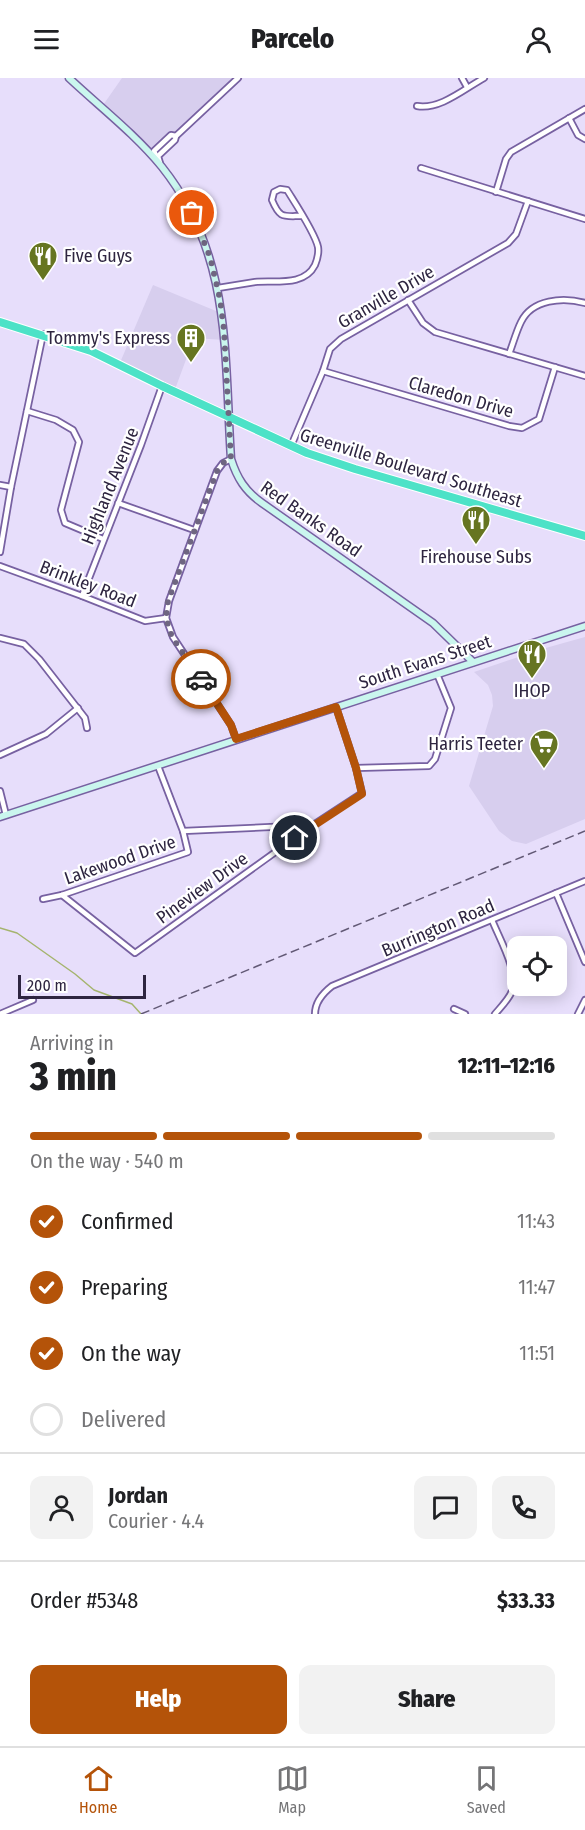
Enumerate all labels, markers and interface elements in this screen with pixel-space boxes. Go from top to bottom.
icon: menu [30,23,63,56]
text: Parcelo [251,23,334,55]
icon: person [522,23,555,56]
pin [166,187,217,238]
icon: bag [175,196,208,229]
restaurant icon: Five Guys [27,240,59,282]
place label: Five Guys [64,245,133,267]
street label: Granville Drive [334,261,438,333]
building icon: Tommy's Express [175,322,207,364]
place label: Tommy's Express [46,327,170,349]
street label: Claredon Drive [406,372,516,422]
street label: Highland Avenue [77,424,144,548]
street label: Greenville Boulevard Southeast [297,424,525,512]
street label: Red Banks Road [256,476,366,562]
restaurant icon: Firehouse Subs [460,504,492,546]
place label: Firehouse Subs [420,546,532,568]
street label: Brinkley Road [37,556,139,612]
street label: South Evans Street [356,630,494,694]
restaurant icon: IHOP [516,638,548,680]
courier [171,649,231,709]
icon: car [185,663,218,696]
place label: IHOP [514,680,550,702]
supermarket icon: Harris Teeter [528,728,560,770]
place label: Harris Teeter [428,733,524,755]
pin [269,812,320,863]
icon: home [278,821,311,854]
street label: Lakewood Drive [61,831,179,889]
street label: Pineview Drive [152,847,252,929]
street label: Burrington Road [378,894,498,962]
map controls [507,936,567,996]
button: locate [507,936,567,996]
scale bar [18,972,146,1000]
text: 200 m [27,976,67,995]
text: Arriving in [30,1031,114,1055]
text: 12:11–12:16 [458,1052,555,1079]
text: 3 min [30,1054,117,1100]
text: On the way · 540 m [30,1149,184,1173]
icon: check [30,1205,63,1238]
text: Confirmed [81,1208,174,1235]
text: 11:43 [517,1209,555,1233]
icon: check [30,1271,63,1304]
text: Preparing [81,1274,167,1301]
text: 11:47 [518,1275,555,1299]
icon: check [30,1337,63,1370]
text: On the way [81,1340,181,1367]
text: 11:51 [519,1341,555,1365]
text: Delivered [81,1406,166,1433]
button: person [30,1476,93,1539]
button: chat [414,1476,477,1539]
button: phone [492,1476,555,1539]
text: Jordan [108,1482,168,1509]
text: Courier · 4.4 [108,1509,204,1533]
text: Order #5348 [30,1587,138,1614]
text: $33.33 [497,1587,555,1614]
button: Help [30,1665,287,1734]
button: Share [299,1665,555,1734]
tab: Home [79,1762,117,1817]
tab: Map [276,1762,309,1817]
tab: Saved [467,1762,506,1817]

